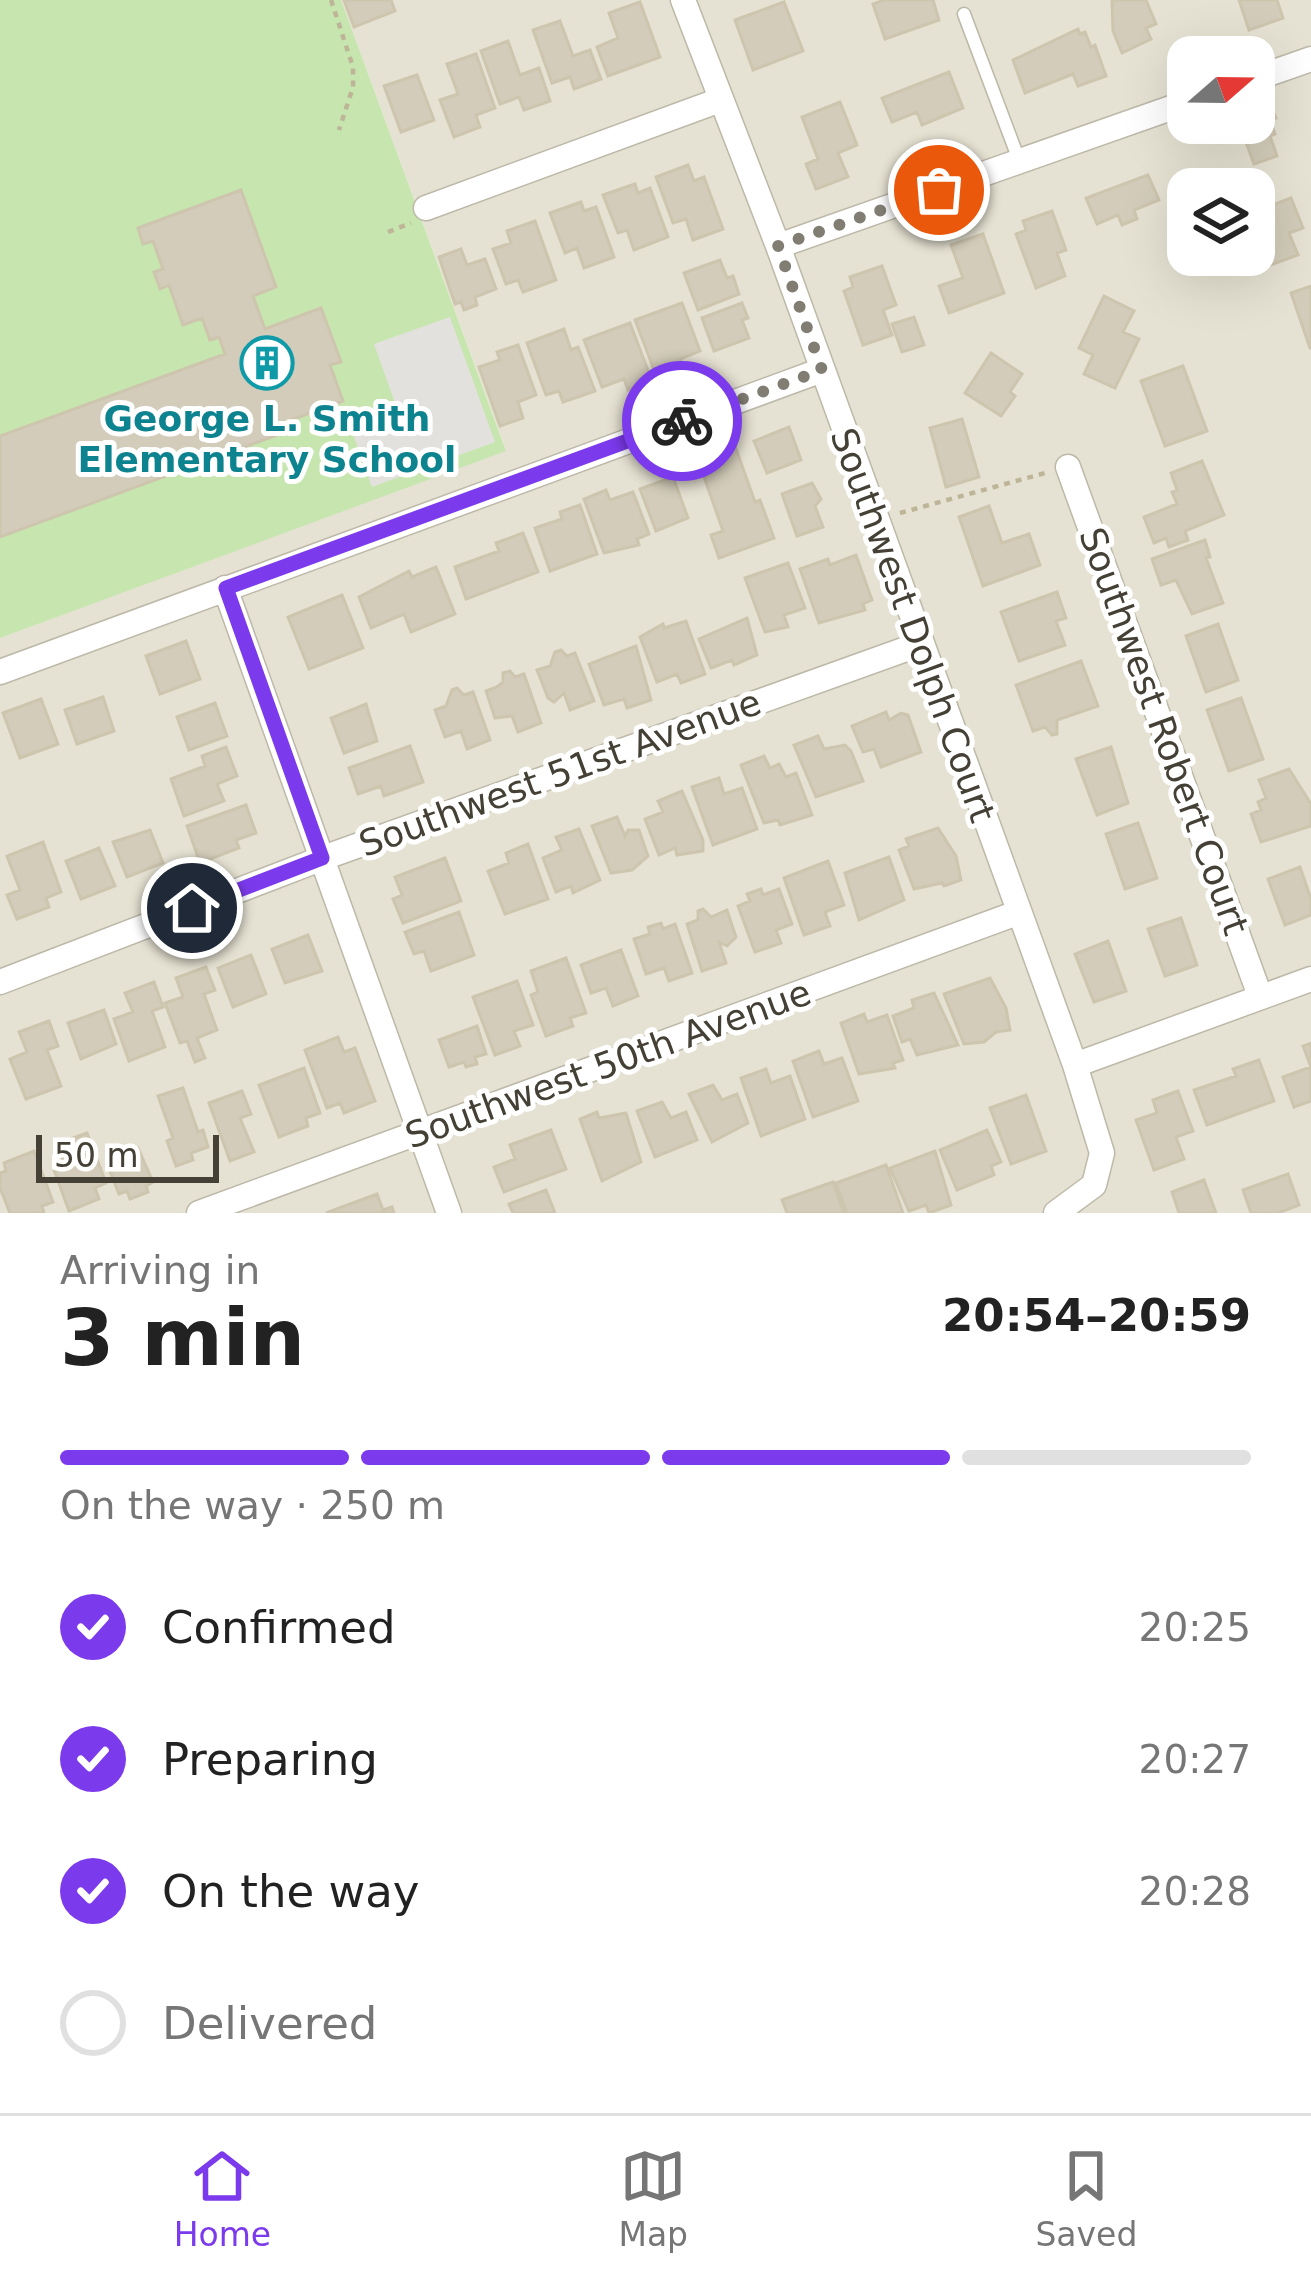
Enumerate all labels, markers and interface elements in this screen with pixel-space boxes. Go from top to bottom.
north arrow [1167,36,1275,144]
map controls [1167,36,1275,276]
pin [888,139,990,241]
icon: bag [906,157,972,223]
button: layers [1167,168,1275,276]
building icon: George L. Smith Elementary School [239,335,295,391]
courier [622,361,742,481]
icon: bike [649,388,715,454]
place label: George L. Smith Elementary School [78,398,456,480]
street label: Southwest Dolph Court [823,422,1003,828]
street label: Southwest Robert Court [1071,522,1257,940]
street label: Southwest 51st Avenue [354,681,766,865]
pin [141,857,243,959]
icon: home [159,875,225,941]
street label: Southwest 50th Avenue [400,971,816,1157]
scale bar [36,1129,219,1182]
text: 50 m [54,1136,139,1175]
text: Arriving in [60,1248,260,1293]
text: 20:54–20:59 [942,1289,1251,1342]
text: 3 min [60,1293,305,1383]
text: On the way · 250 m [60,1483,445,1528]
icon: check [60,1594,126,1660]
text: Confirmed [162,1601,396,1654]
text: 20:25 [1139,1605,1251,1650]
icon: check [60,1726,126,1792]
text: Preparing [162,1733,378,1786]
text: 20:27 [1139,1737,1251,1782]
icon: check [60,1858,126,1924]
text: On the way [162,1865,419,1918]
text: 20:28 [1139,1869,1251,1914]
text: Delivered [162,1997,377,2050]
tab: Home [174,2143,271,2254]
tab: Map [618,2143,688,2254]
tab: Saved [1035,2143,1137,2254]

